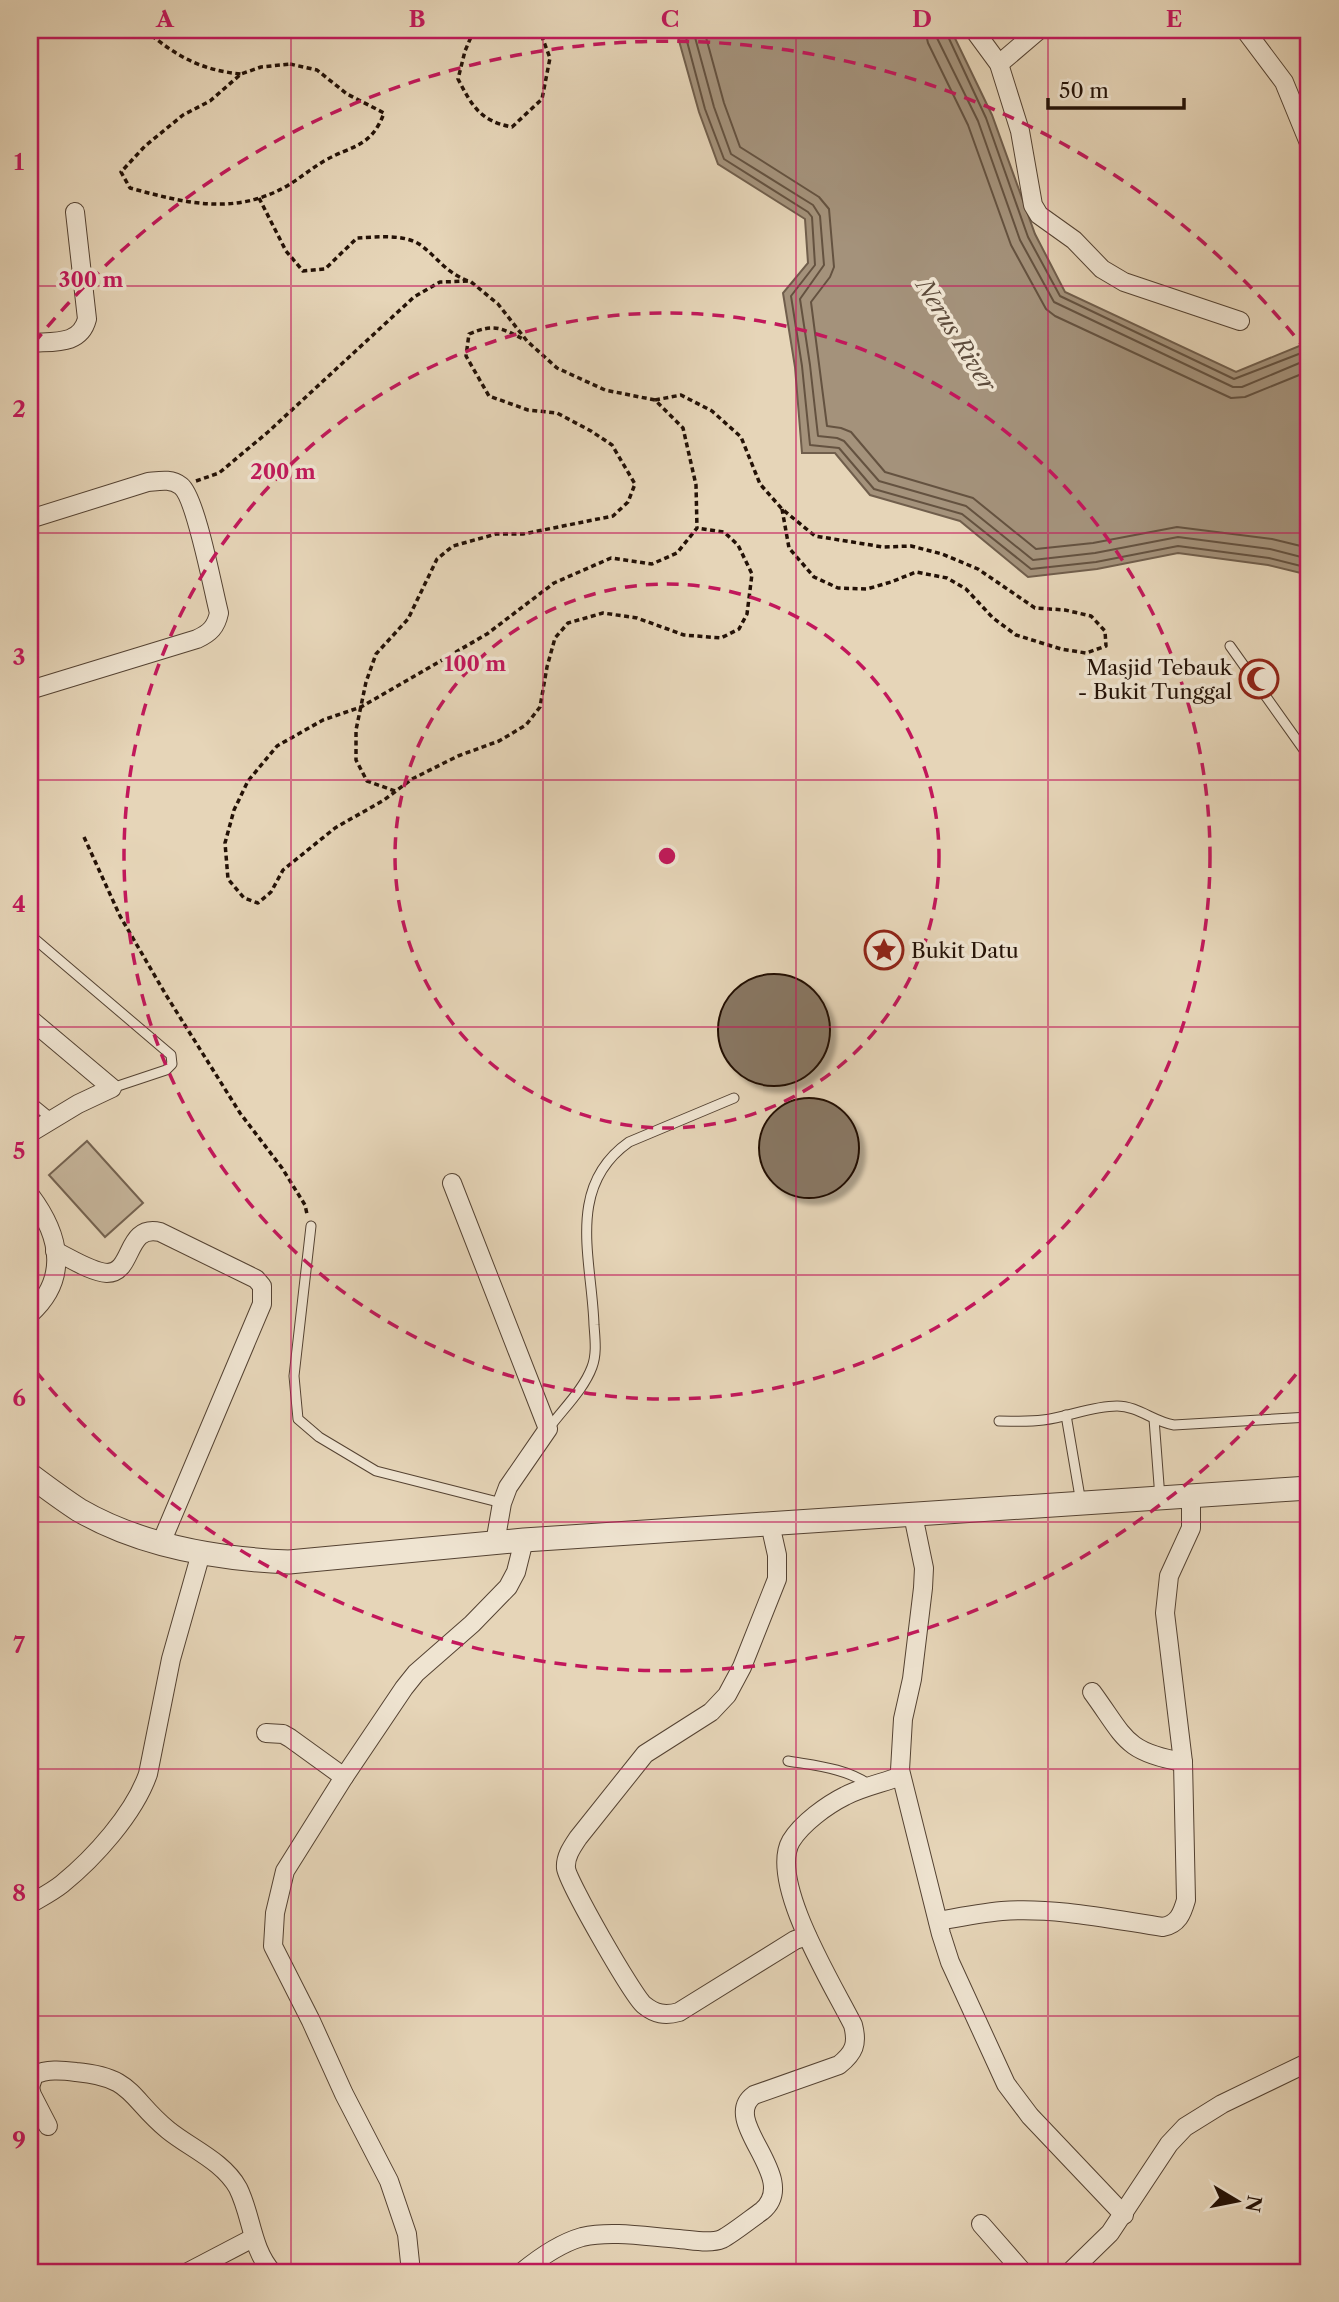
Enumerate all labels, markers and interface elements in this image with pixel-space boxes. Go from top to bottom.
text: A [155,5,175,33]
text: B [408,5,426,33]
text: C [661,5,679,33]
text: D [912,5,932,33]
text: E [1166,5,1182,33]
scale bar [1048,66,1185,110]
text: 50 m [1059,78,1109,103]
text: 1 [14,148,25,176]
text: 300 m [59,267,123,292]
water label: Nerus River [909,272,1002,398]
text: 2 [12,395,26,423]
text: 200 m [250,459,316,484]
text: 3 [13,643,26,671]
text: 100 m [444,651,506,676]
place label: Masjid Tebauk - Bukit Tunggal [1078,655,1233,704]
mosque icon: Masjid Tebauk - Bukit Tunggal [1238,658,1280,700]
centre of rings [655,844,679,868]
text: 4 [12,890,26,918]
place icon: Bukit Datu [863,929,905,971]
place label: Bukit Datu [911,938,1019,963]
text: 5 [13,1137,25,1165]
text: 6 [12,1384,26,1412]
text: 7 [13,1631,25,1659]
text: 8 [12,1879,26,1907]
text: 9 [12,2126,26,2154]
north arrow [1202,2166,1272,2236]
text: N [1240,2194,1266,2214]

